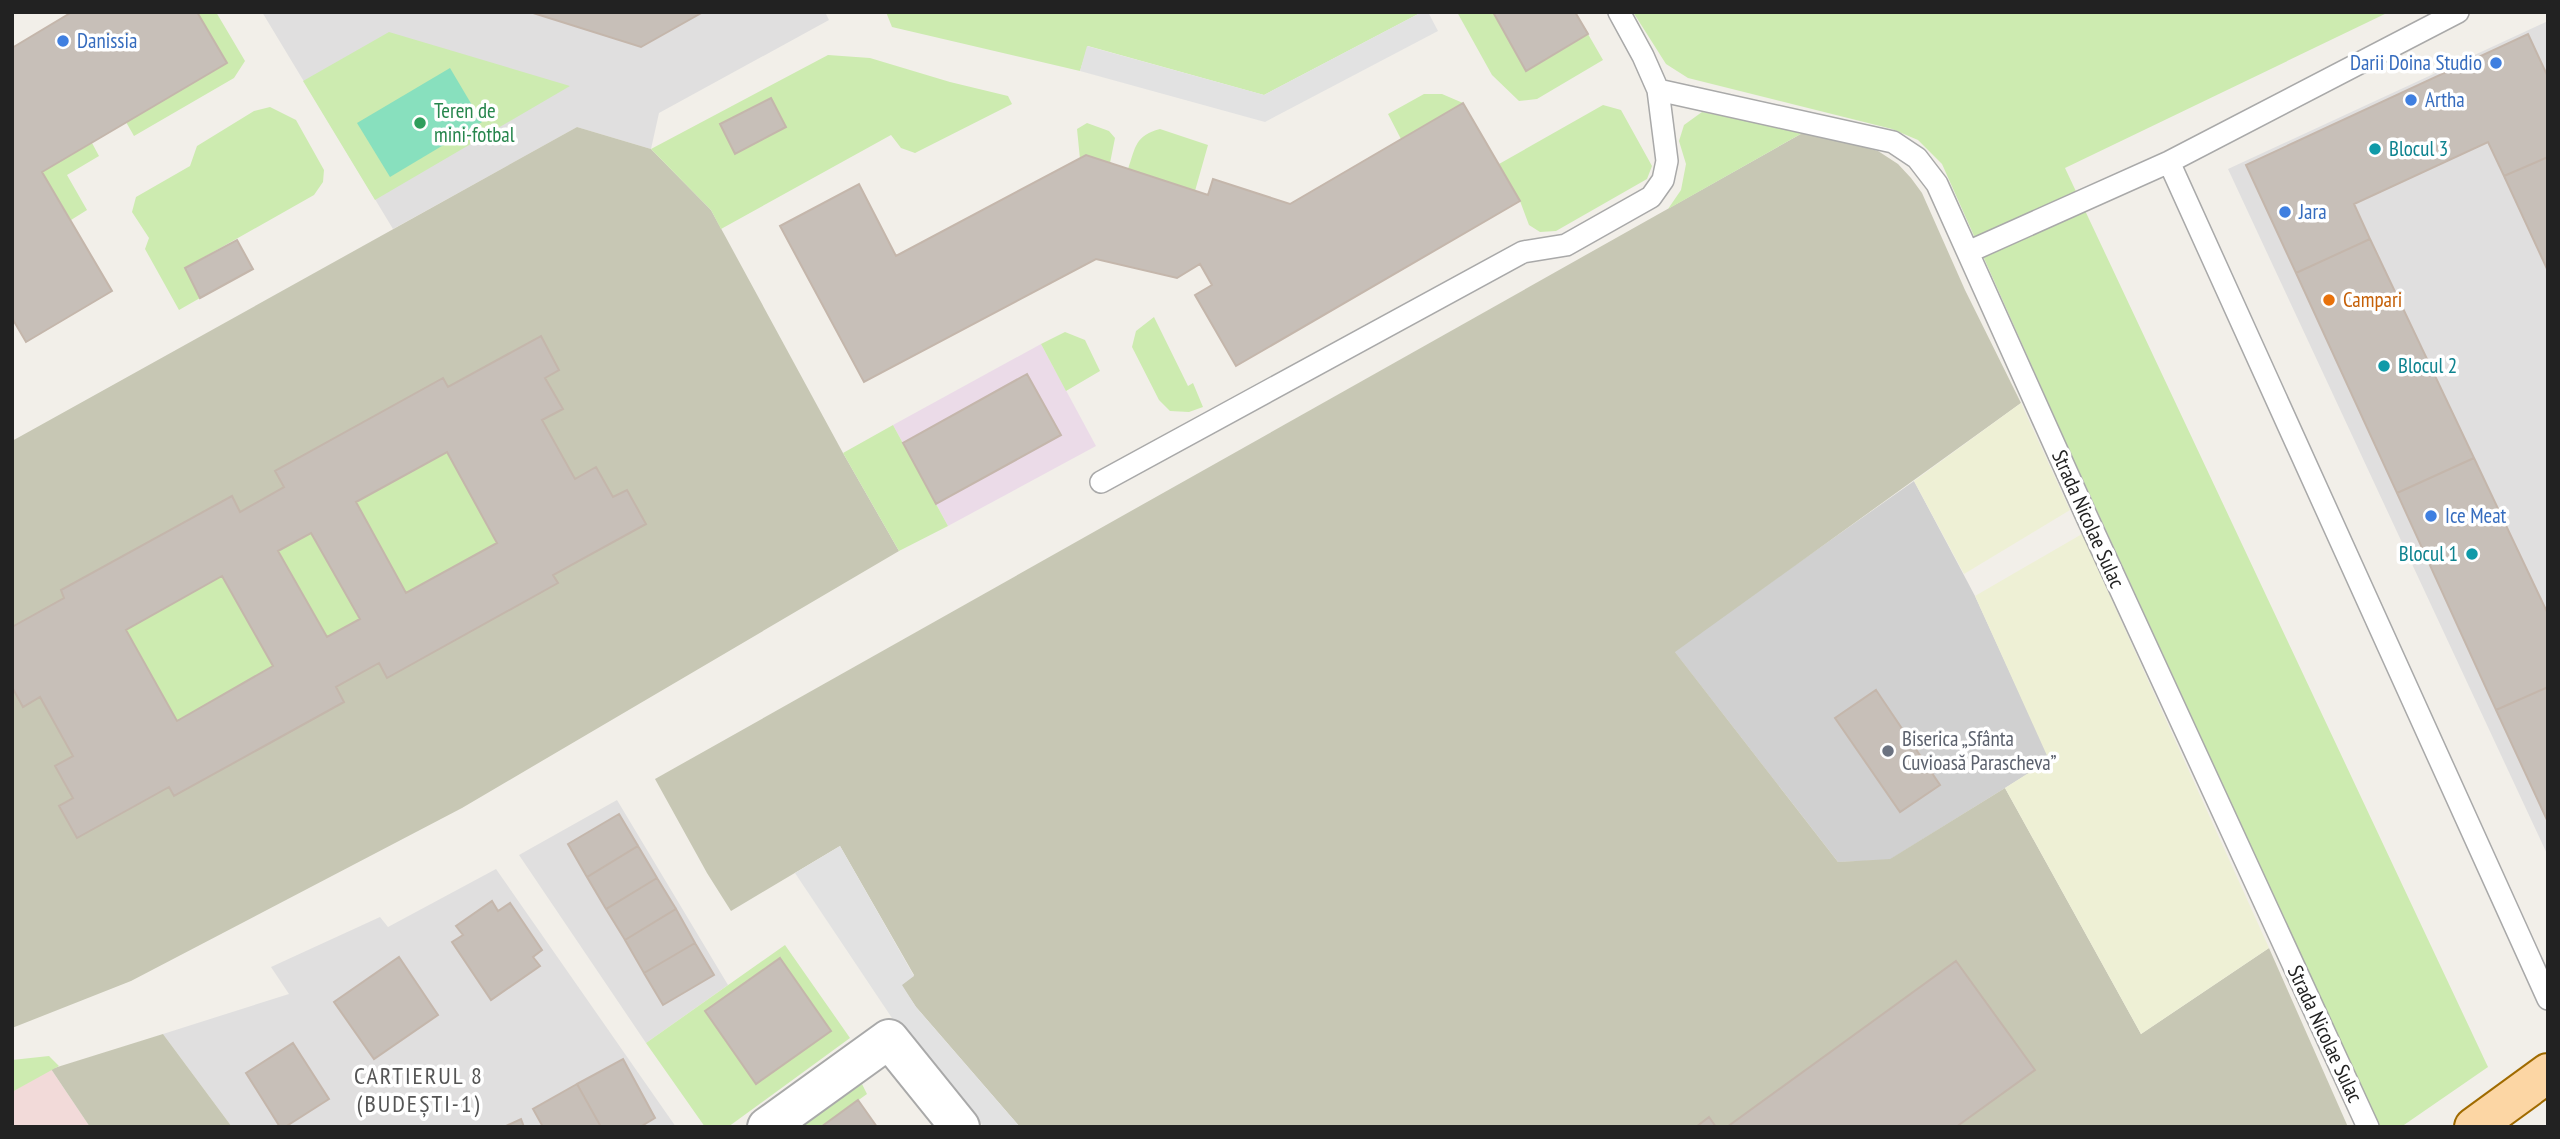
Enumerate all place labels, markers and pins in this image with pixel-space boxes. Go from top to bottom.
place label: Danissia [77,27,137,54]
marker: Danissia [55,33,71,49]
place label: Darii Doina Studio [2350,49,2482,76]
marker: Darii Doina Studio [2488,55,2504,71]
place label: Artha [2425,86,2465,113]
marker: Artha [2403,92,2419,108]
place label: Teren de mini-fotbal [434,97,515,148]
marker: Teren de mini-fotbal [412,115,428,131]
place label: Blocul 3 [2389,135,2448,162]
marker: Blocul 3 [2367,141,2383,157]
place label: Jara [2298,198,2327,225]
marker: Jara [2277,204,2293,220]
place label: Campari [2343,286,2402,313]
marker: Campari [2321,292,2337,308]
place label: Blocul 2 [2398,352,2457,379]
marker: Blocul 2 [2376,358,2392,374]
place label: Ice Meat [2445,502,2507,529]
marker: Ice Meat [2423,508,2439,524]
place label: Blocul 1 [2399,540,2458,567]
marker: Blocul 1 [2464,546,2480,562]
place label: Biserica „Sfânta Cuvioasă Parascheva” [1902,725,2057,776]
marker: Biserica „Sfânta Cuvioasă Parascheva” [1880,743,1896,759]

